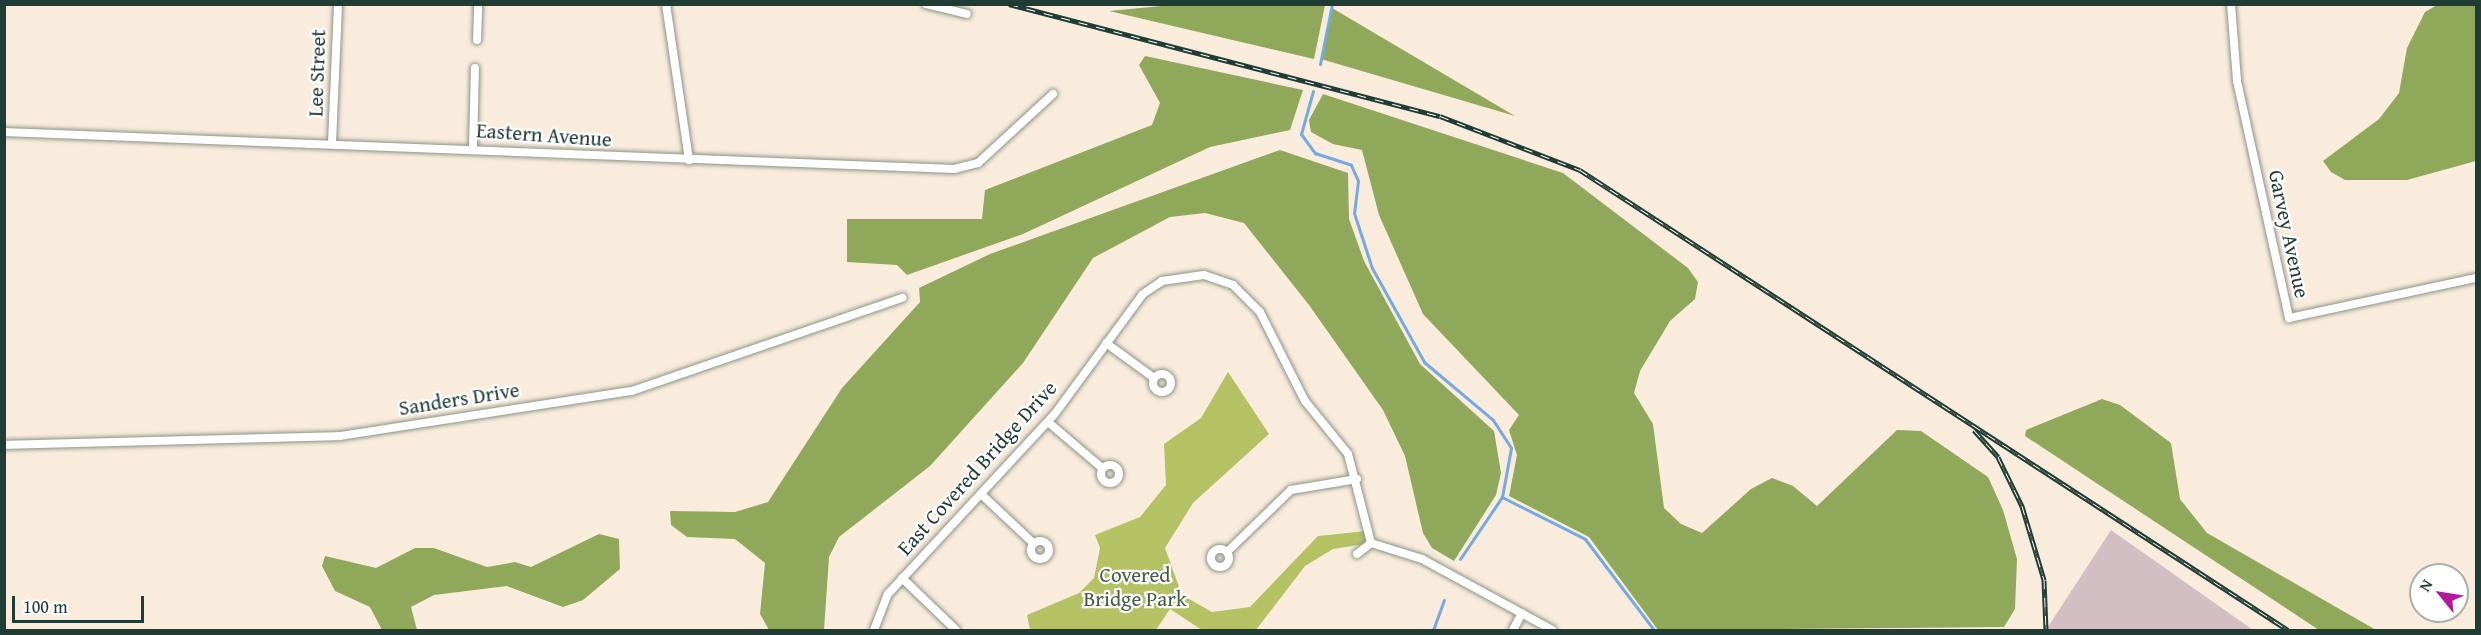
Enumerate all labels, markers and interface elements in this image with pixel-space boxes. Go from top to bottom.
street label: Lee Street [303,29,331,117]
street label: Eastern Avenue [475,118,613,152]
street label: Garvey Avenue [2263,168,2315,300]
street label: East Covered Bridge Drive [892,376,1062,560]
street label: Sanders Drive [397,377,521,421]
park label: Covered Bridge Park [1083,562,1187,612]
north arrow [2409,563,2469,623]
text: N [2412,574,2438,596]
scale bar [15,584,147,622]
text: 100 m [23,593,68,620]

